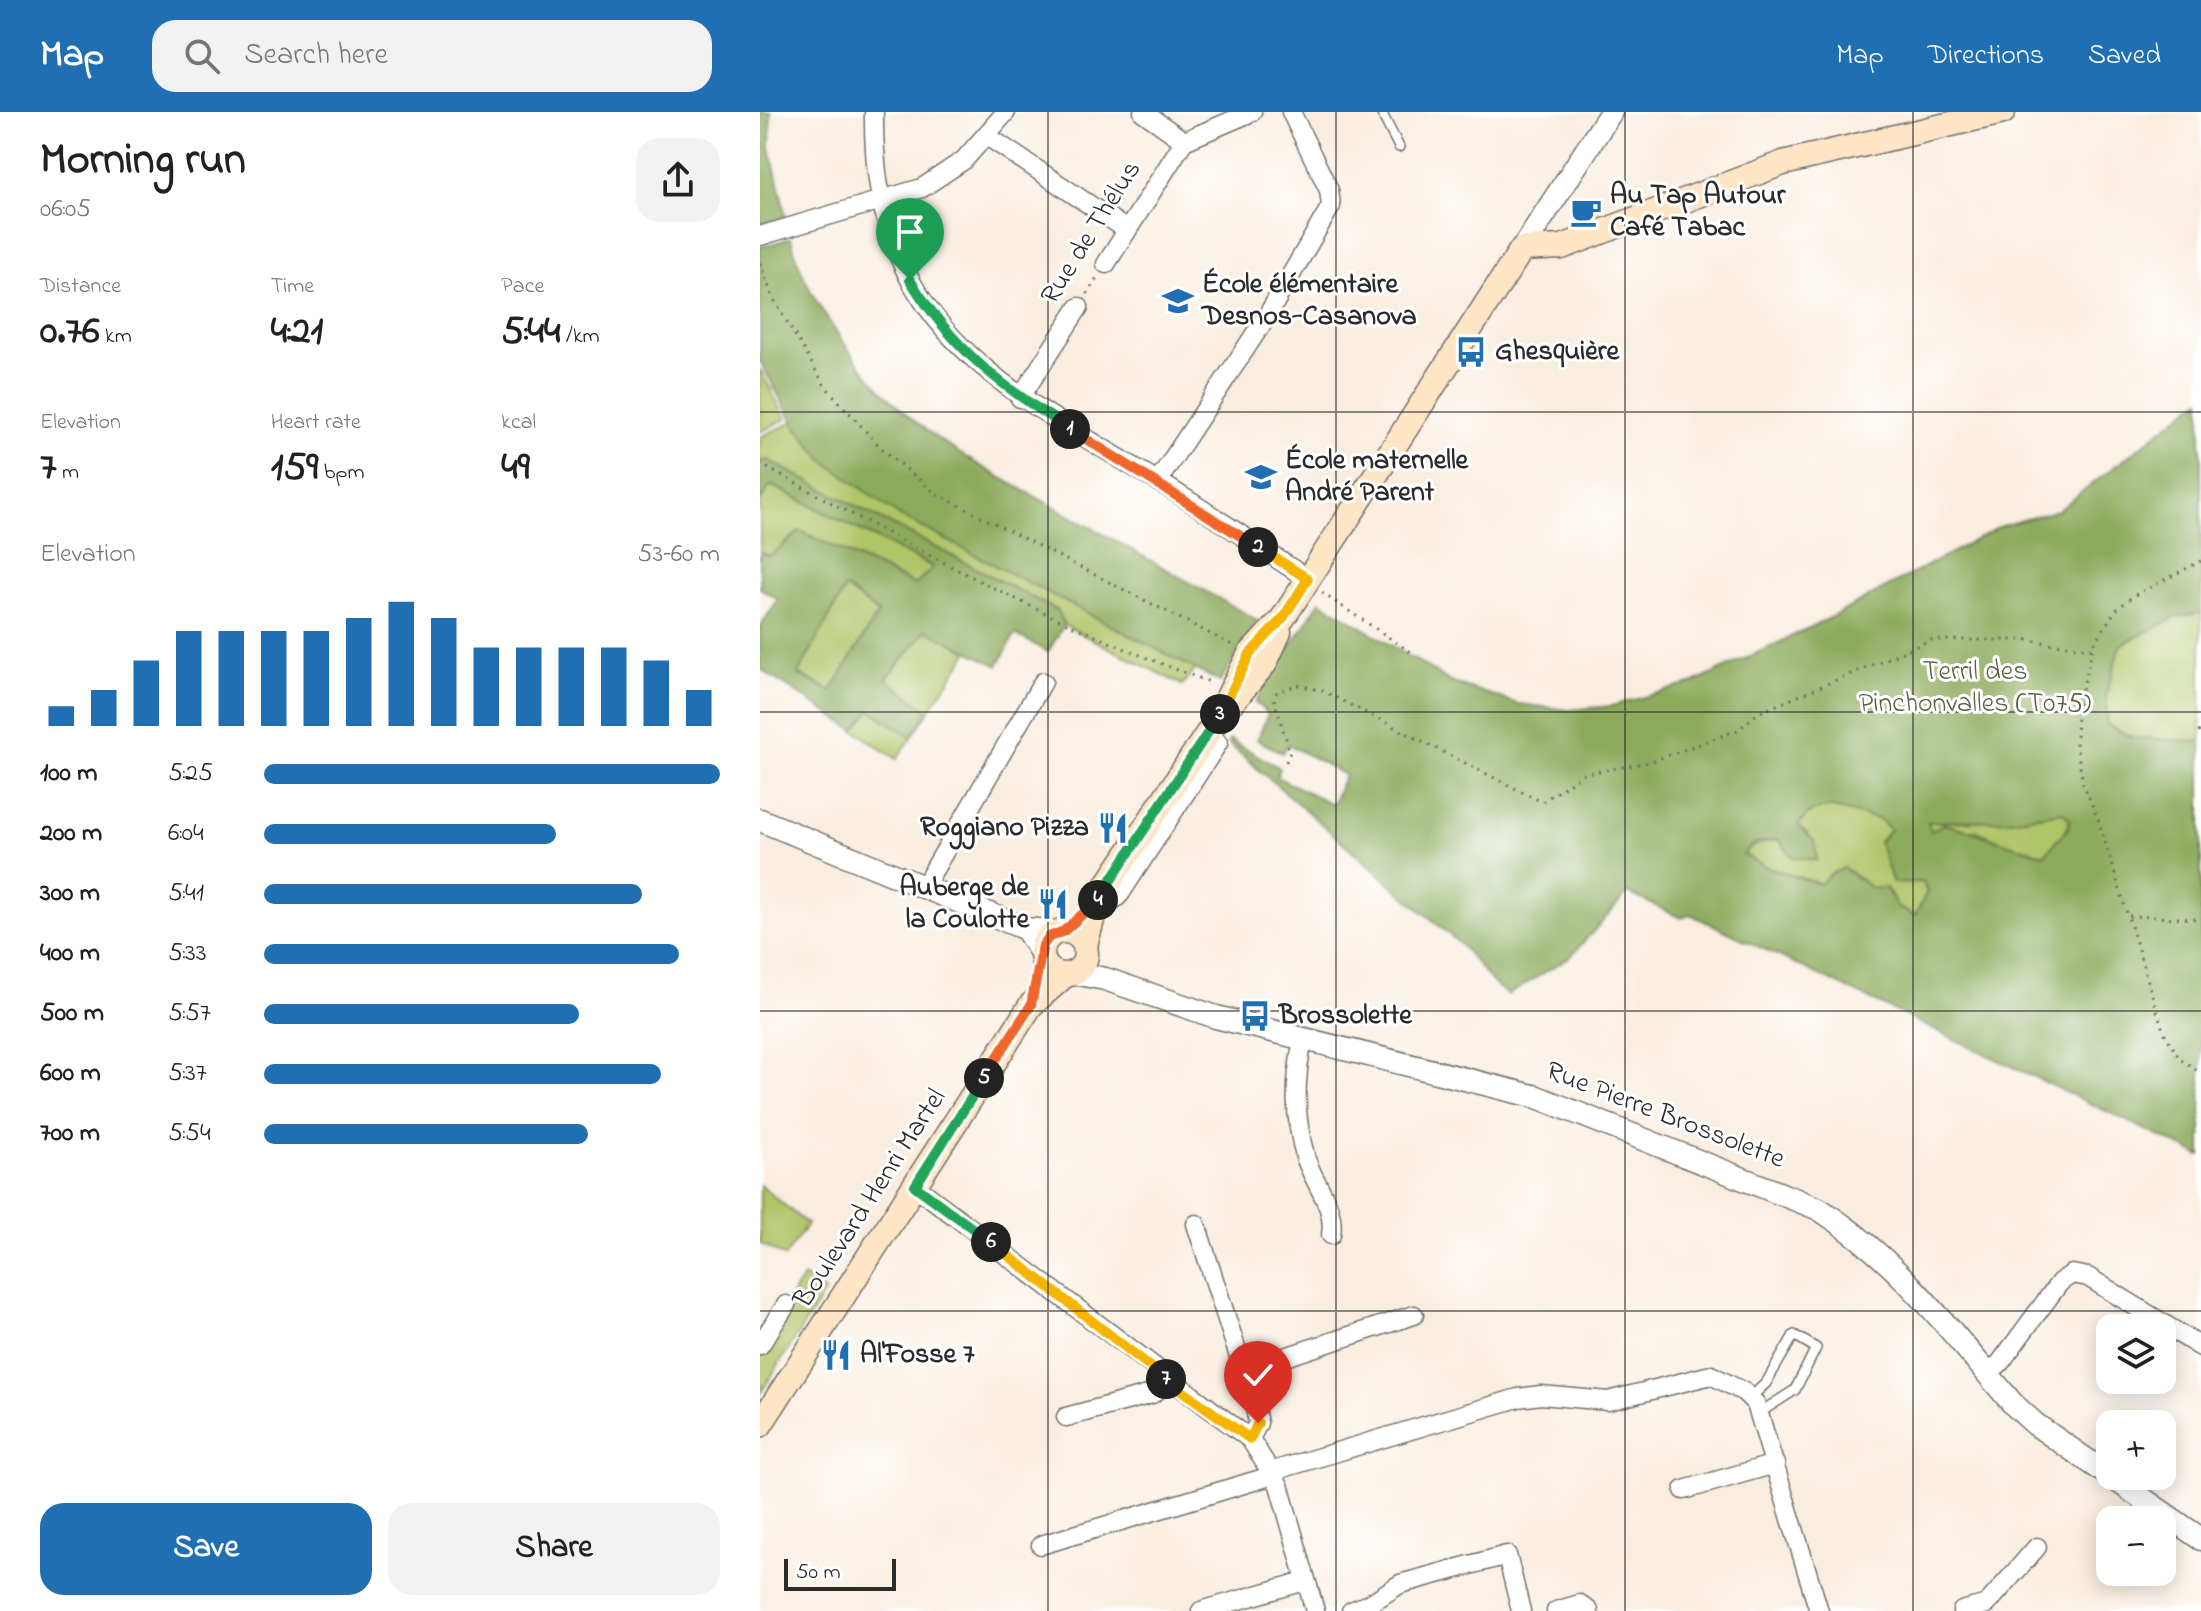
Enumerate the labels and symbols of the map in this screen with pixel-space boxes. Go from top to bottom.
street label: Rue de Thélus [1031,153,1153,313]
place label: Au Tap Autour Café Tabac [1610,176,1787,249]
cafe icon: Au Tap Autour Café Tabac [1569,195,1603,229]
pin [876,198,944,280]
place label: École élémentaire Desnos-Casanova [1200,265,1417,338]
school or university icon: École élémentaire Desnos-Casanova [1161,284,1195,318]
place label: Ghesquière [1495,332,1620,373]
bus stop icon: Ghesquière [1454,335,1488,369]
pin: 1 [1050,409,1090,449]
place label: École maternelle André Parent [1285,441,1470,514]
school or university icon: École maternelle André Parent [1244,460,1278,494]
pin: 2 [1238,527,1278,567]
park label: Terril des Pinchonvalles (T075) [1859,652,2091,725]
pin: 3 [1200,694,1240,734]
place label: Roggiano Pizza [920,808,1089,850]
restaurant icon: Roggiano Pizza [1096,811,1130,845]
place label: Auberge de la Coulotte [899,868,1030,941]
pin: 4 [1078,880,1118,920]
restaurant icon: Auberge de la Coulotte [1036,887,1070,921]
place label: Brossolette [1277,996,1413,1037]
bus stop icon: Brossolette [1238,999,1272,1033]
street label: Rue Pierre Brossolette [1540,1052,1791,1181]
pin: 5 [964,1058,1004,1098]
street label: Boulevard Henri Martel [784,1081,958,1318]
pin: 6 [971,1222,1011,1262]
place label: Al'Fosse 7 [860,1335,975,1376]
restaurant icon: Al'Fosse 7 [819,1338,853,1372]
pin [1224,1341,1292,1423]
pin: 7 [1146,1359,1186,1399]
scale bar [784,1555,896,1591]

